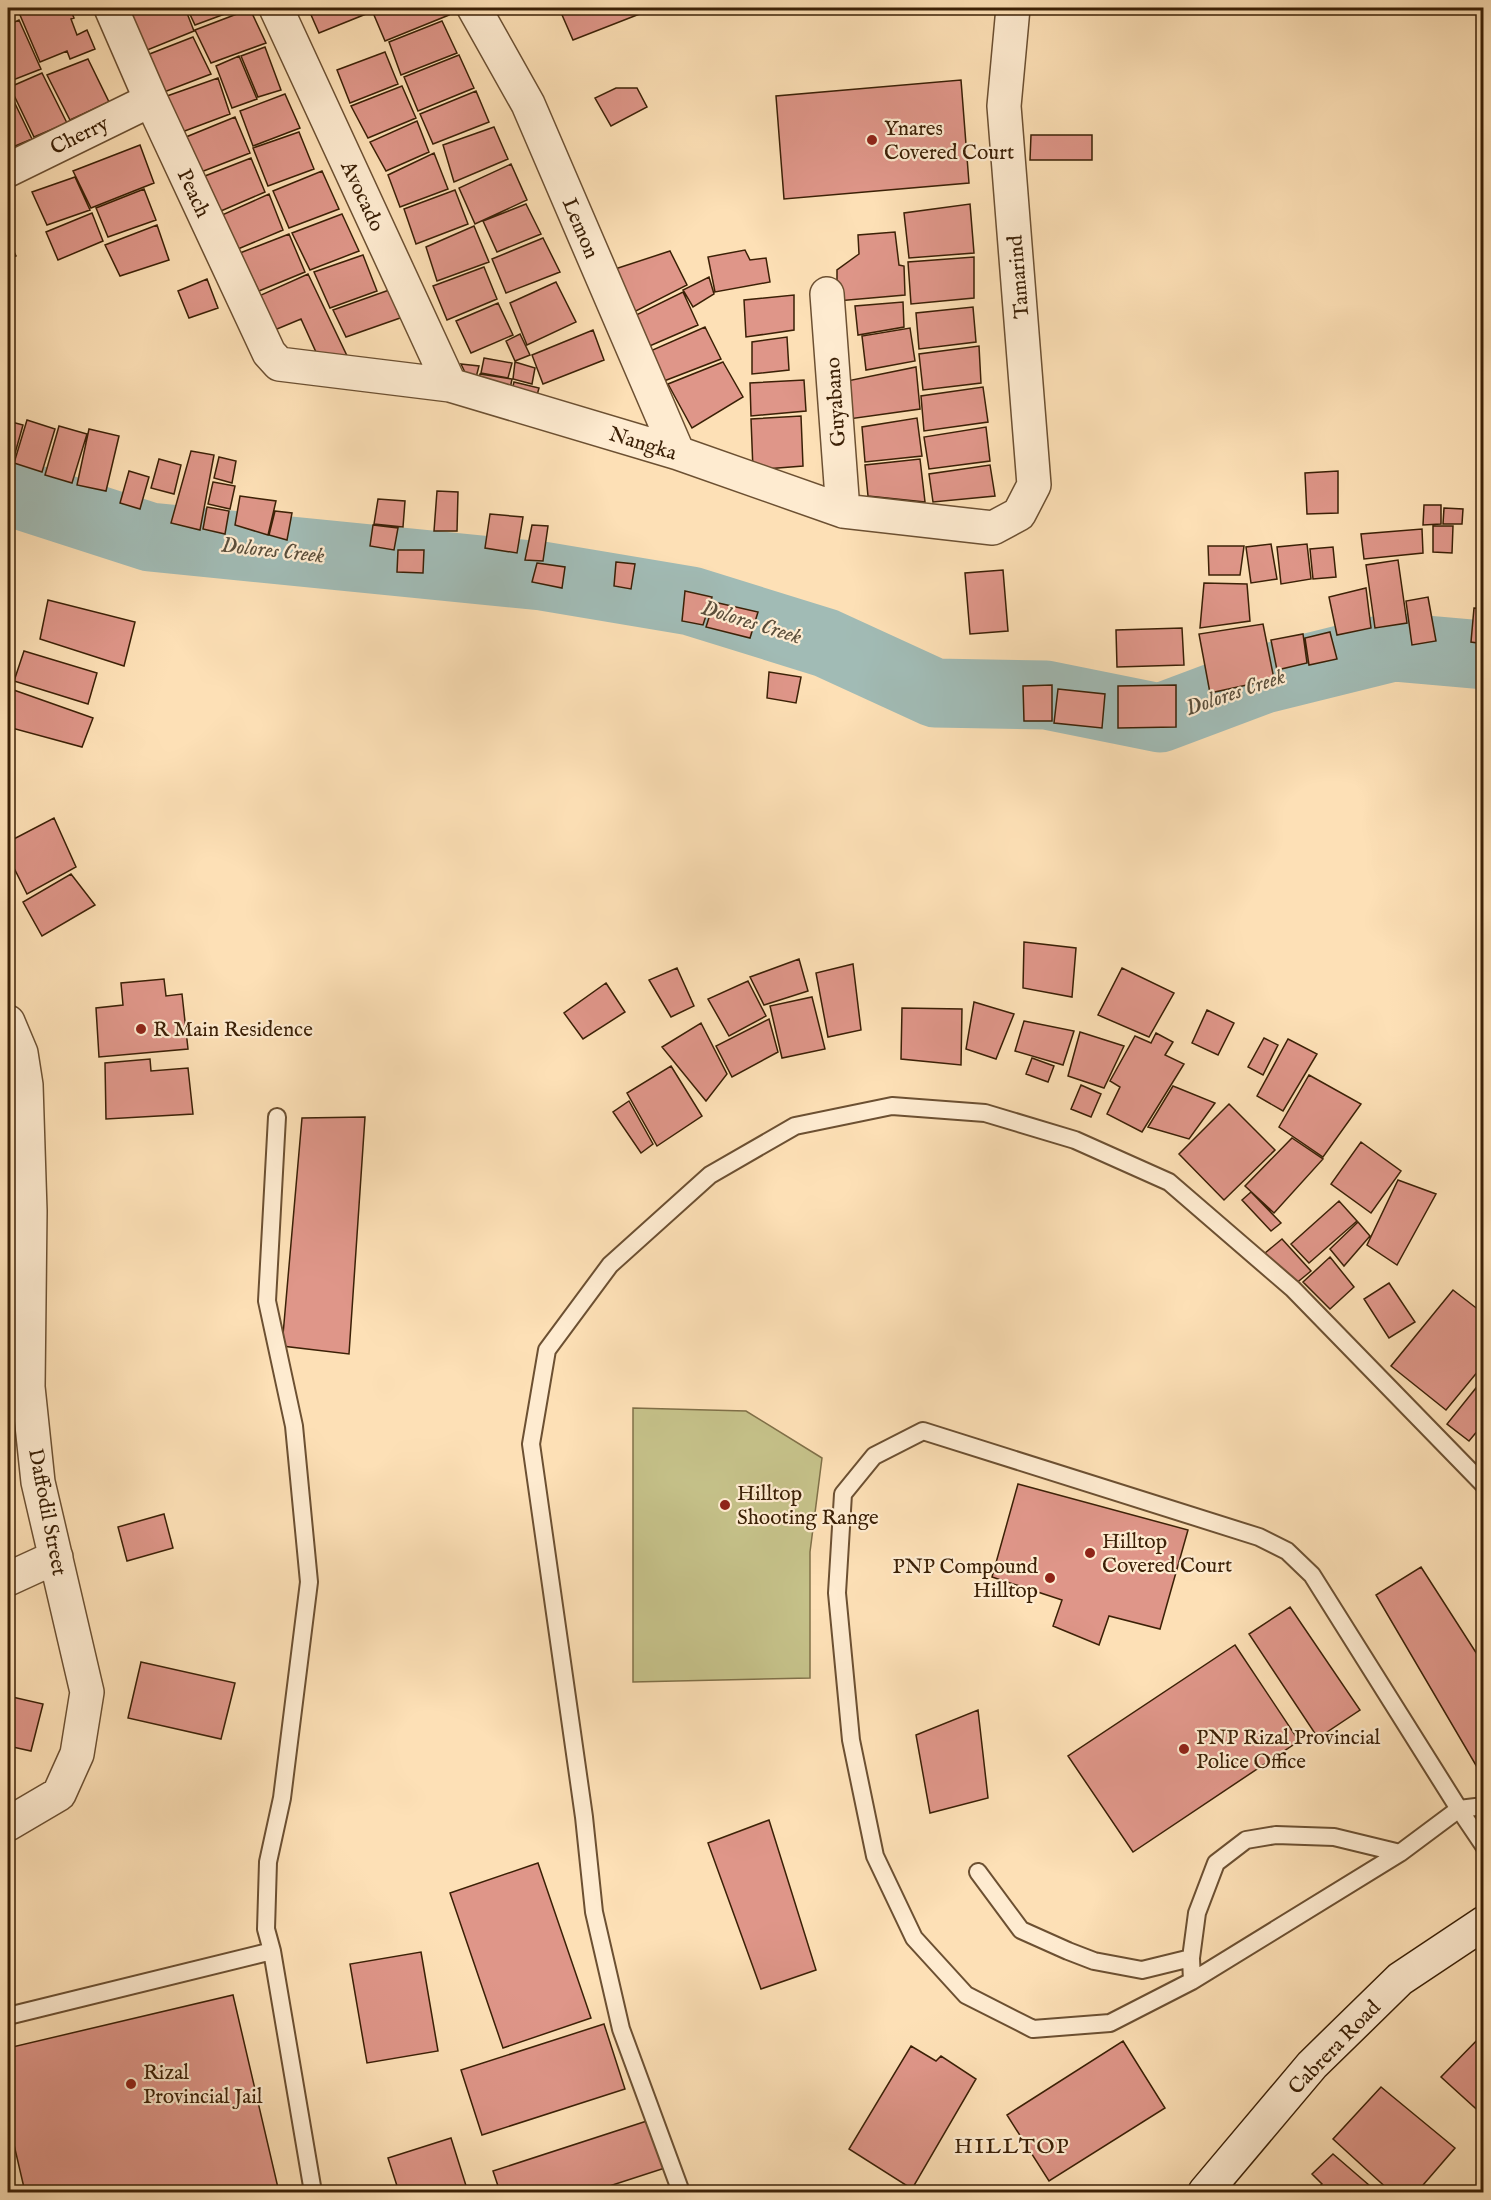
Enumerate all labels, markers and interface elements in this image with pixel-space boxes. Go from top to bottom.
street label: Cherry [46,110,114,162]
place label: Ynares Covered Court [884,116,1014,167]
marker: Ynares Covered Court [865,133,879,147]
street label: Avocado [333,156,390,236]
street label: Peach [170,165,216,222]
street label: Lemon [555,194,604,263]
street label: Tamarind [1002,233,1037,320]
street label: Guyabano [820,356,853,448]
street label: Nangka [605,421,681,468]
water label: Dolores Creek [220,532,326,570]
water label: Dolores Creek [698,594,805,652]
water label: Dolores Creek [1182,663,1289,723]
place label: R Main Residence [153,1017,313,1044]
marker: R Main Residence [134,1022,148,1036]
street label: Daffodil Street [21,1446,72,1578]
place label: Hilltop Shooting Range [737,1481,879,1532]
marker: Hilltop Shooting Range [718,1498,732,1512]
place label: Hilltop Covered Court [1102,1529,1232,1580]
marker: Hilltop Covered Court [1083,1546,1097,1560]
place label: PNP Compound Hilltop [893,1554,1039,1605]
marker: PNP Compound Hilltop [1043,1571,1057,1585]
place label: PNP Rizal Provincial Police Office [1196,1725,1380,1776]
marker: PNP Rizal Provincial Police Office [1177,1742,1191,1756]
street label: Cabrera Road [1283,1994,1388,2101]
place label: Rizal Provincial Jail [143,2060,263,2111]
marker: Rizal Provincial Jail [124,2077,138,2091]
district label: HILLTOP [954,2133,1070,2161]

